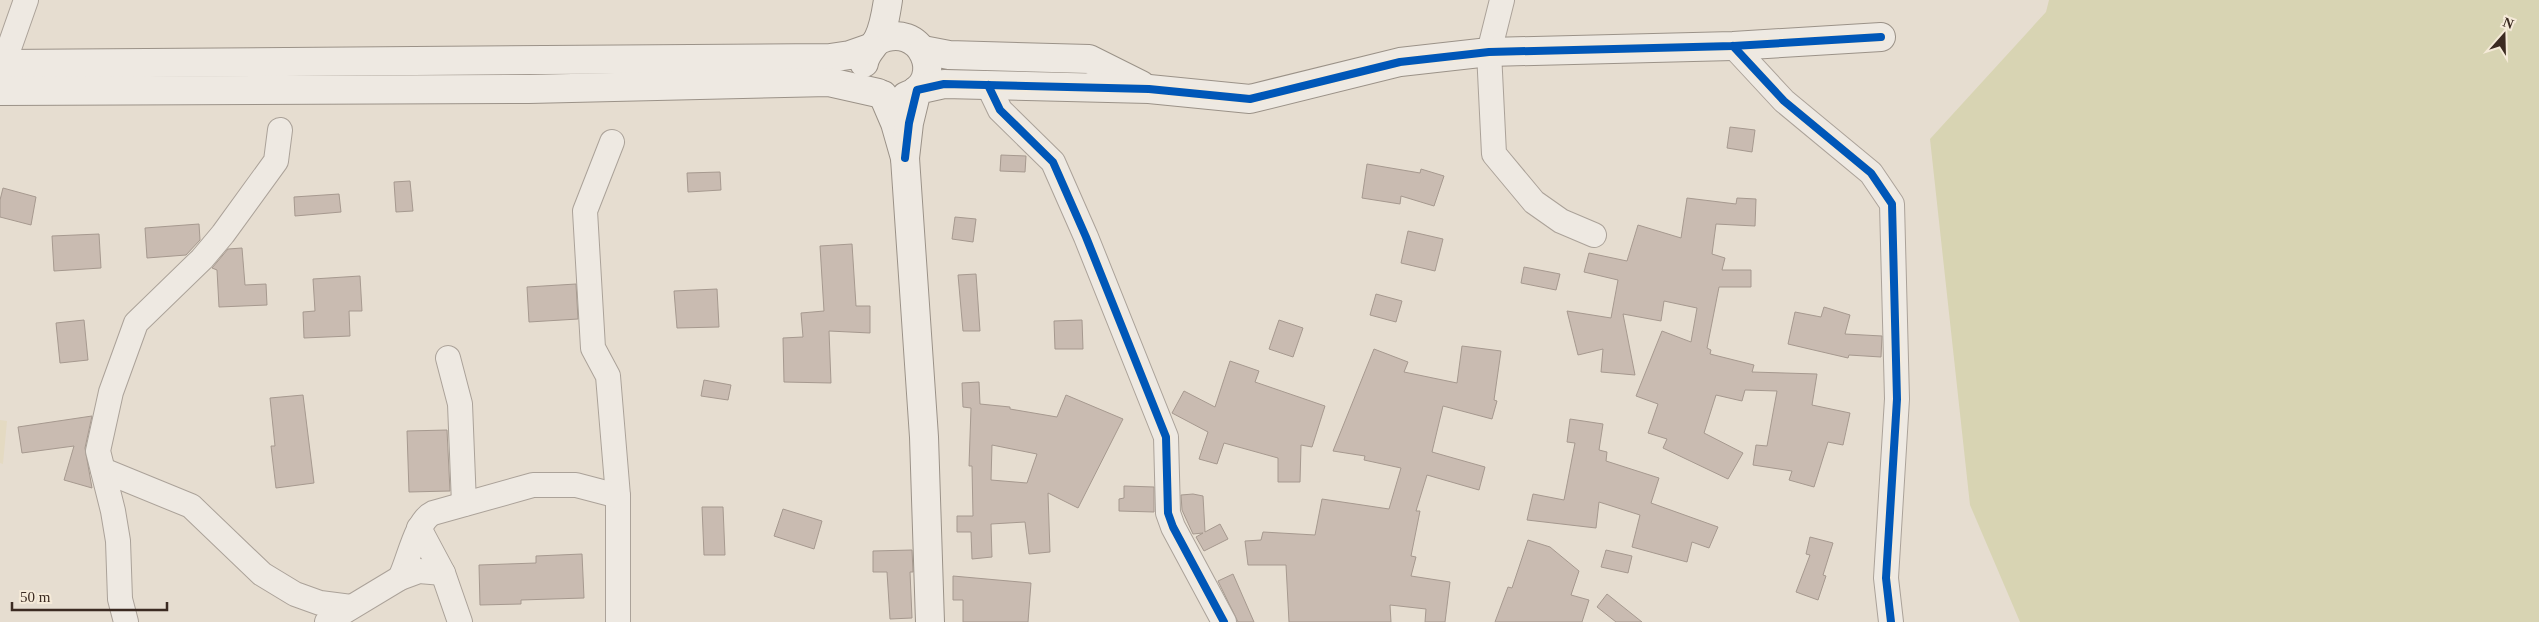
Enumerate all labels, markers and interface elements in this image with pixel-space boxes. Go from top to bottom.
north arrow [2479,10,2529,60]
text: N [2501,14,2516,32]
scale bar [12,580,168,612]
text: 50 m [20,589,51,605]

